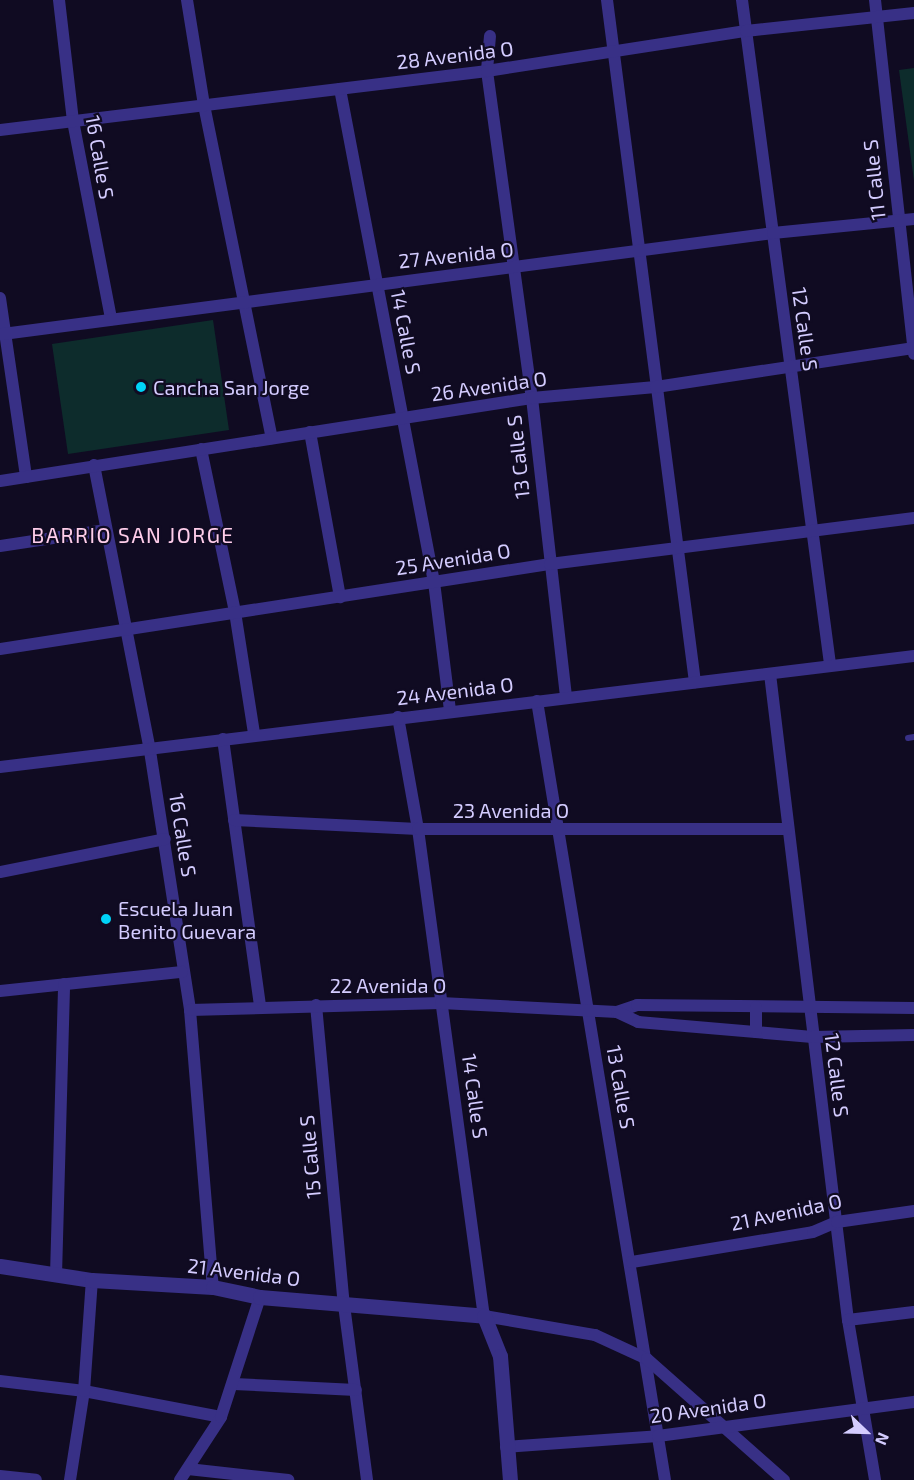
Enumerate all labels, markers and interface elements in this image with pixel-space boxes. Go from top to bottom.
street label: 28 Avenida O [395,36,515,74]
street label: 16 Calle S [81,113,119,201]
street label: 11 Calle S [858,138,890,222]
street label: 27 Avenida O [397,237,515,273]
street label: 12 Calle S [787,286,823,372]
street label: 14 Calle S [386,288,426,376]
street label: 26 Avenida O [429,366,549,406]
place label: Cancha San Jorge [153,375,310,399]
marker: Cancha San Jorge [134,380,148,394]
street label: 13 Calle S [502,414,534,500]
district label: BARRIO SAN JORGE [31,522,235,548]
street label: 25 Avenida O [394,538,512,580]
street label: 24 Avenida O [395,672,515,710]
street label: 16 Calle S [165,791,201,879]
street label: 23 Avenida O [453,798,569,822]
place label: Escuela Juan Benito Guevara [118,896,256,943]
marker: Escuela Juan Benito Guevara [99,912,113,926]
street label: 22 Avenida O [329,973,447,997]
street label: 12 Calle S [820,1032,854,1118]
street label: 13 Calle S [602,1043,640,1131]
street label: 14 Calle S [457,1052,493,1140]
street label: 15 Calle S [294,1114,326,1200]
street label: 21 Avenida O [728,1188,844,1236]
street label: 21 Avenida O [186,1253,302,1291]
street label: 20 Avenida O [648,1388,768,1428]
north arrow [836,1402,896,1462]
text: N [872,1430,894,1448]

